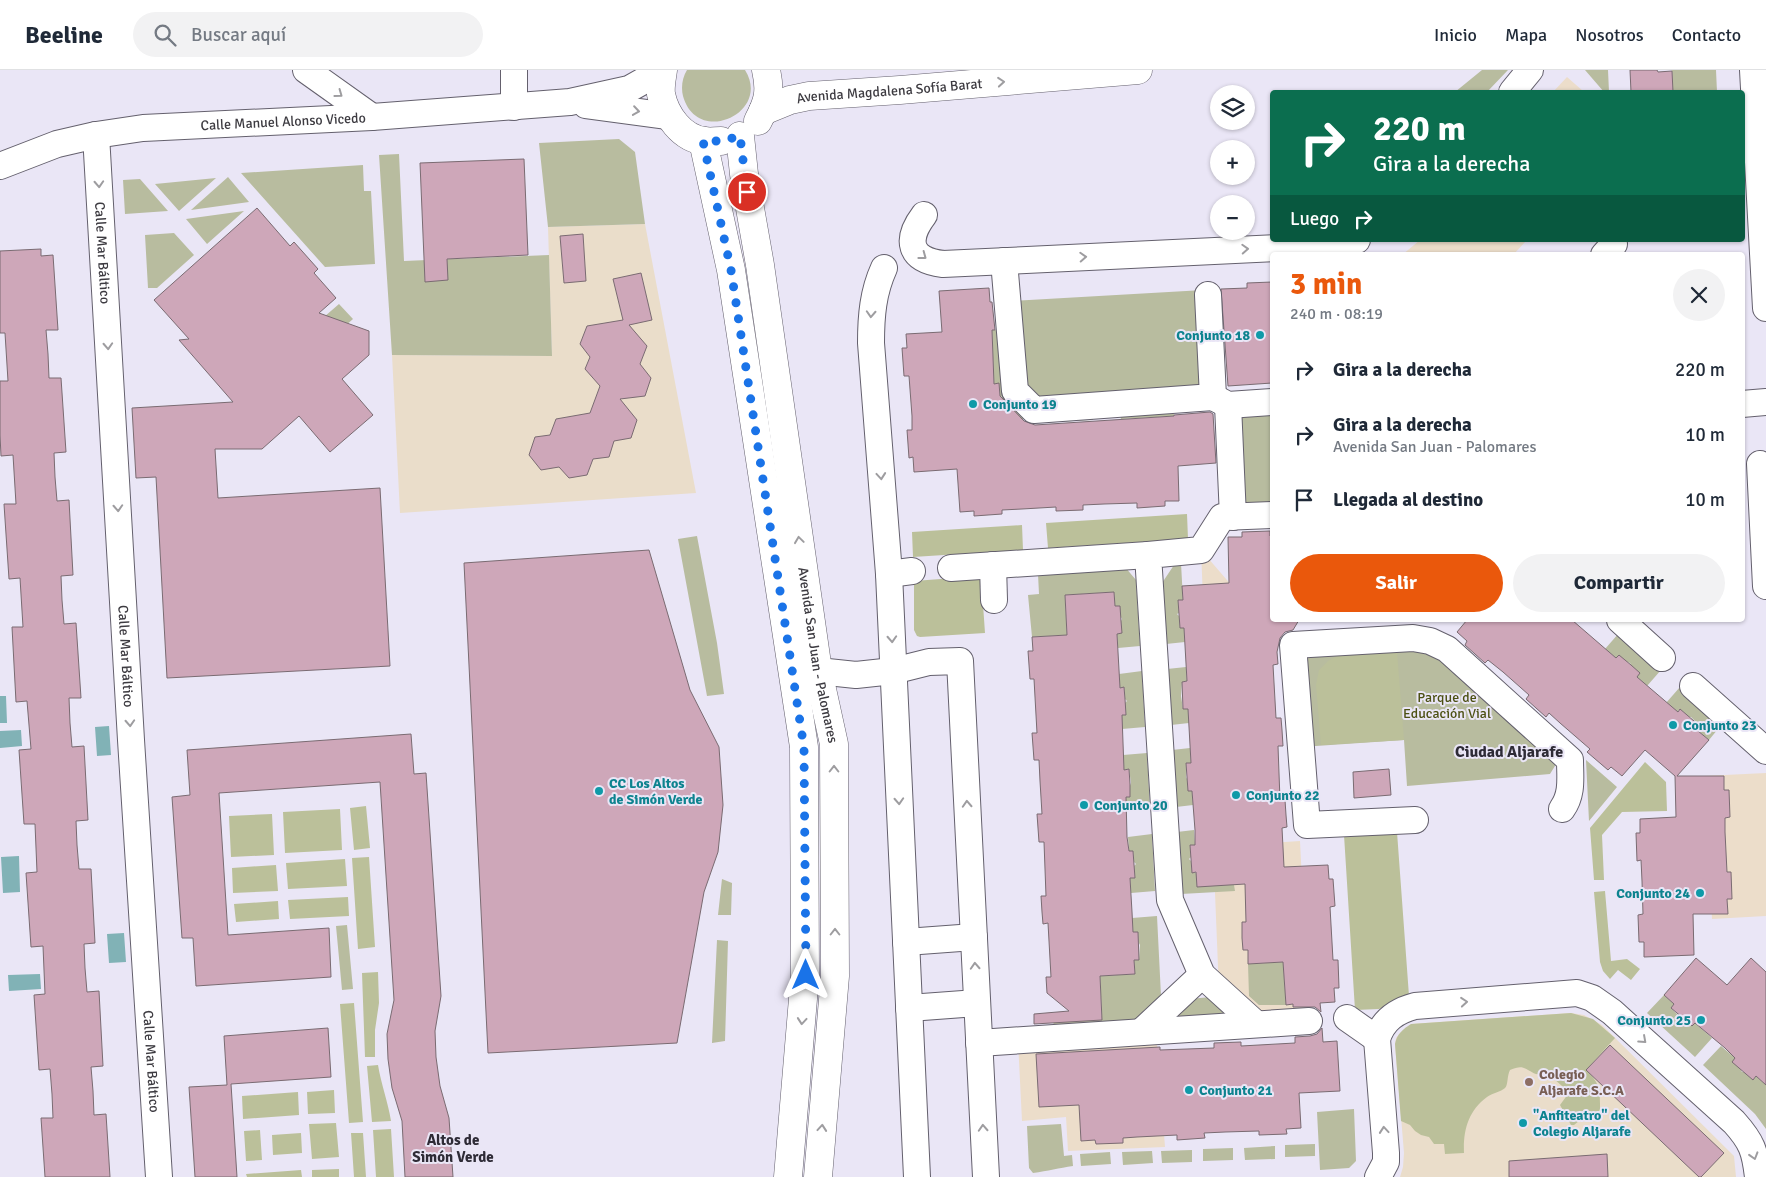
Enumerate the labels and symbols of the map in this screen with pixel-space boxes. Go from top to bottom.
street label: Avenida Magdalena Sofía Barat [795,75,983,107]
one-way arrow [997,77,1005,88]
one-way arrow [333,88,342,96]
one-way arrow [632,105,640,116]
street label: Calle Manuel Alonso Vicedo [200,109,366,134]
pin [726,171,768,213]
one-way arrow [93,180,104,188]
street label: Calle Mar Báltico [91,201,114,304]
one-way arrow [1241,244,1249,255]
one-way arrow [917,251,926,259]
one-way arrow [1079,251,1087,262]
one-way arrow [866,311,877,319]
place label: Conjunto 18 [1176,327,1250,344]
marker: Conjunto 18 [1254,329,1266,341]
one-way arrow [103,342,114,350]
place label: Conjunto 19 [983,396,1057,413]
marker: Conjunto 19 [967,398,979,410]
one-way arrow [876,473,887,481]
one-way arrow [112,505,123,513]
one-way arrow [794,535,805,543]
street label: Avenida San Juan - Palomares [795,566,842,745]
street label: Calle Mar Báltico [115,605,138,708]
one-way arrow [886,635,897,643]
park label: Parque de Educación Vial [1403,689,1491,722]
place label: Conjunto 23 [1683,717,1757,734]
one-way arrow [125,719,136,727]
marker: Conjunto 23 [1667,719,1679,731]
district label: Ciudad Aljarafe [1455,742,1563,762]
one-way arrow [829,765,839,772]
place label: CC Los Altos de Simón Verde [609,775,703,808]
marker: CC Los Altos de Simón Verde [593,785,605,797]
place label: Conjunto 22 [1246,787,1320,804]
marker: Conjunto 22 [1230,789,1242,801]
place label: Conjunto 20 [1094,797,1168,814]
one-way arrow [894,798,904,805]
one-way arrow [962,799,973,807]
marker: Conjunto 20 [1078,799,1090,811]
place label: Conjunto 24 [1616,885,1690,902]
marker: Conjunto 24 [1694,887,1706,899]
one-way arrow [830,927,840,935]
position arrow [779,948,831,1000]
one-way arrow [970,962,981,970]
one-way arrow [1460,997,1468,1008]
street label: Calle Mar Báltico [140,1010,163,1113]
place label: Conjunto 25 [1617,1012,1691,1029]
marker: Conjunto 25 [1695,1014,1707,1026]
one-way arrow [796,1017,807,1025]
one-way arrow [1637,1034,1646,1043]
place label: Colegio Aljarafe S.C.A [1539,1066,1624,1099]
marker: Colegio Aljarafe S.C.A [1523,1076,1535,1088]
place label: Conjunto 21 [1199,1082,1273,1099]
marker: Conjunto 21 [1183,1084,1195,1096]
place label: "Anfiteatro" del Colegio Aljarafe [1533,1107,1631,1140]
marker: "Anfiteatro" del Colegio Aljarafe [1517,1117,1529,1129]
one-way arrow [816,1124,827,1132]
one-way arrow [978,1124,989,1132]
one-way arrow [1379,1126,1390,1134]
district label: Altos de Simón Verde [412,1131,494,1166]
one-way arrow [1749,1151,1759,1159]

